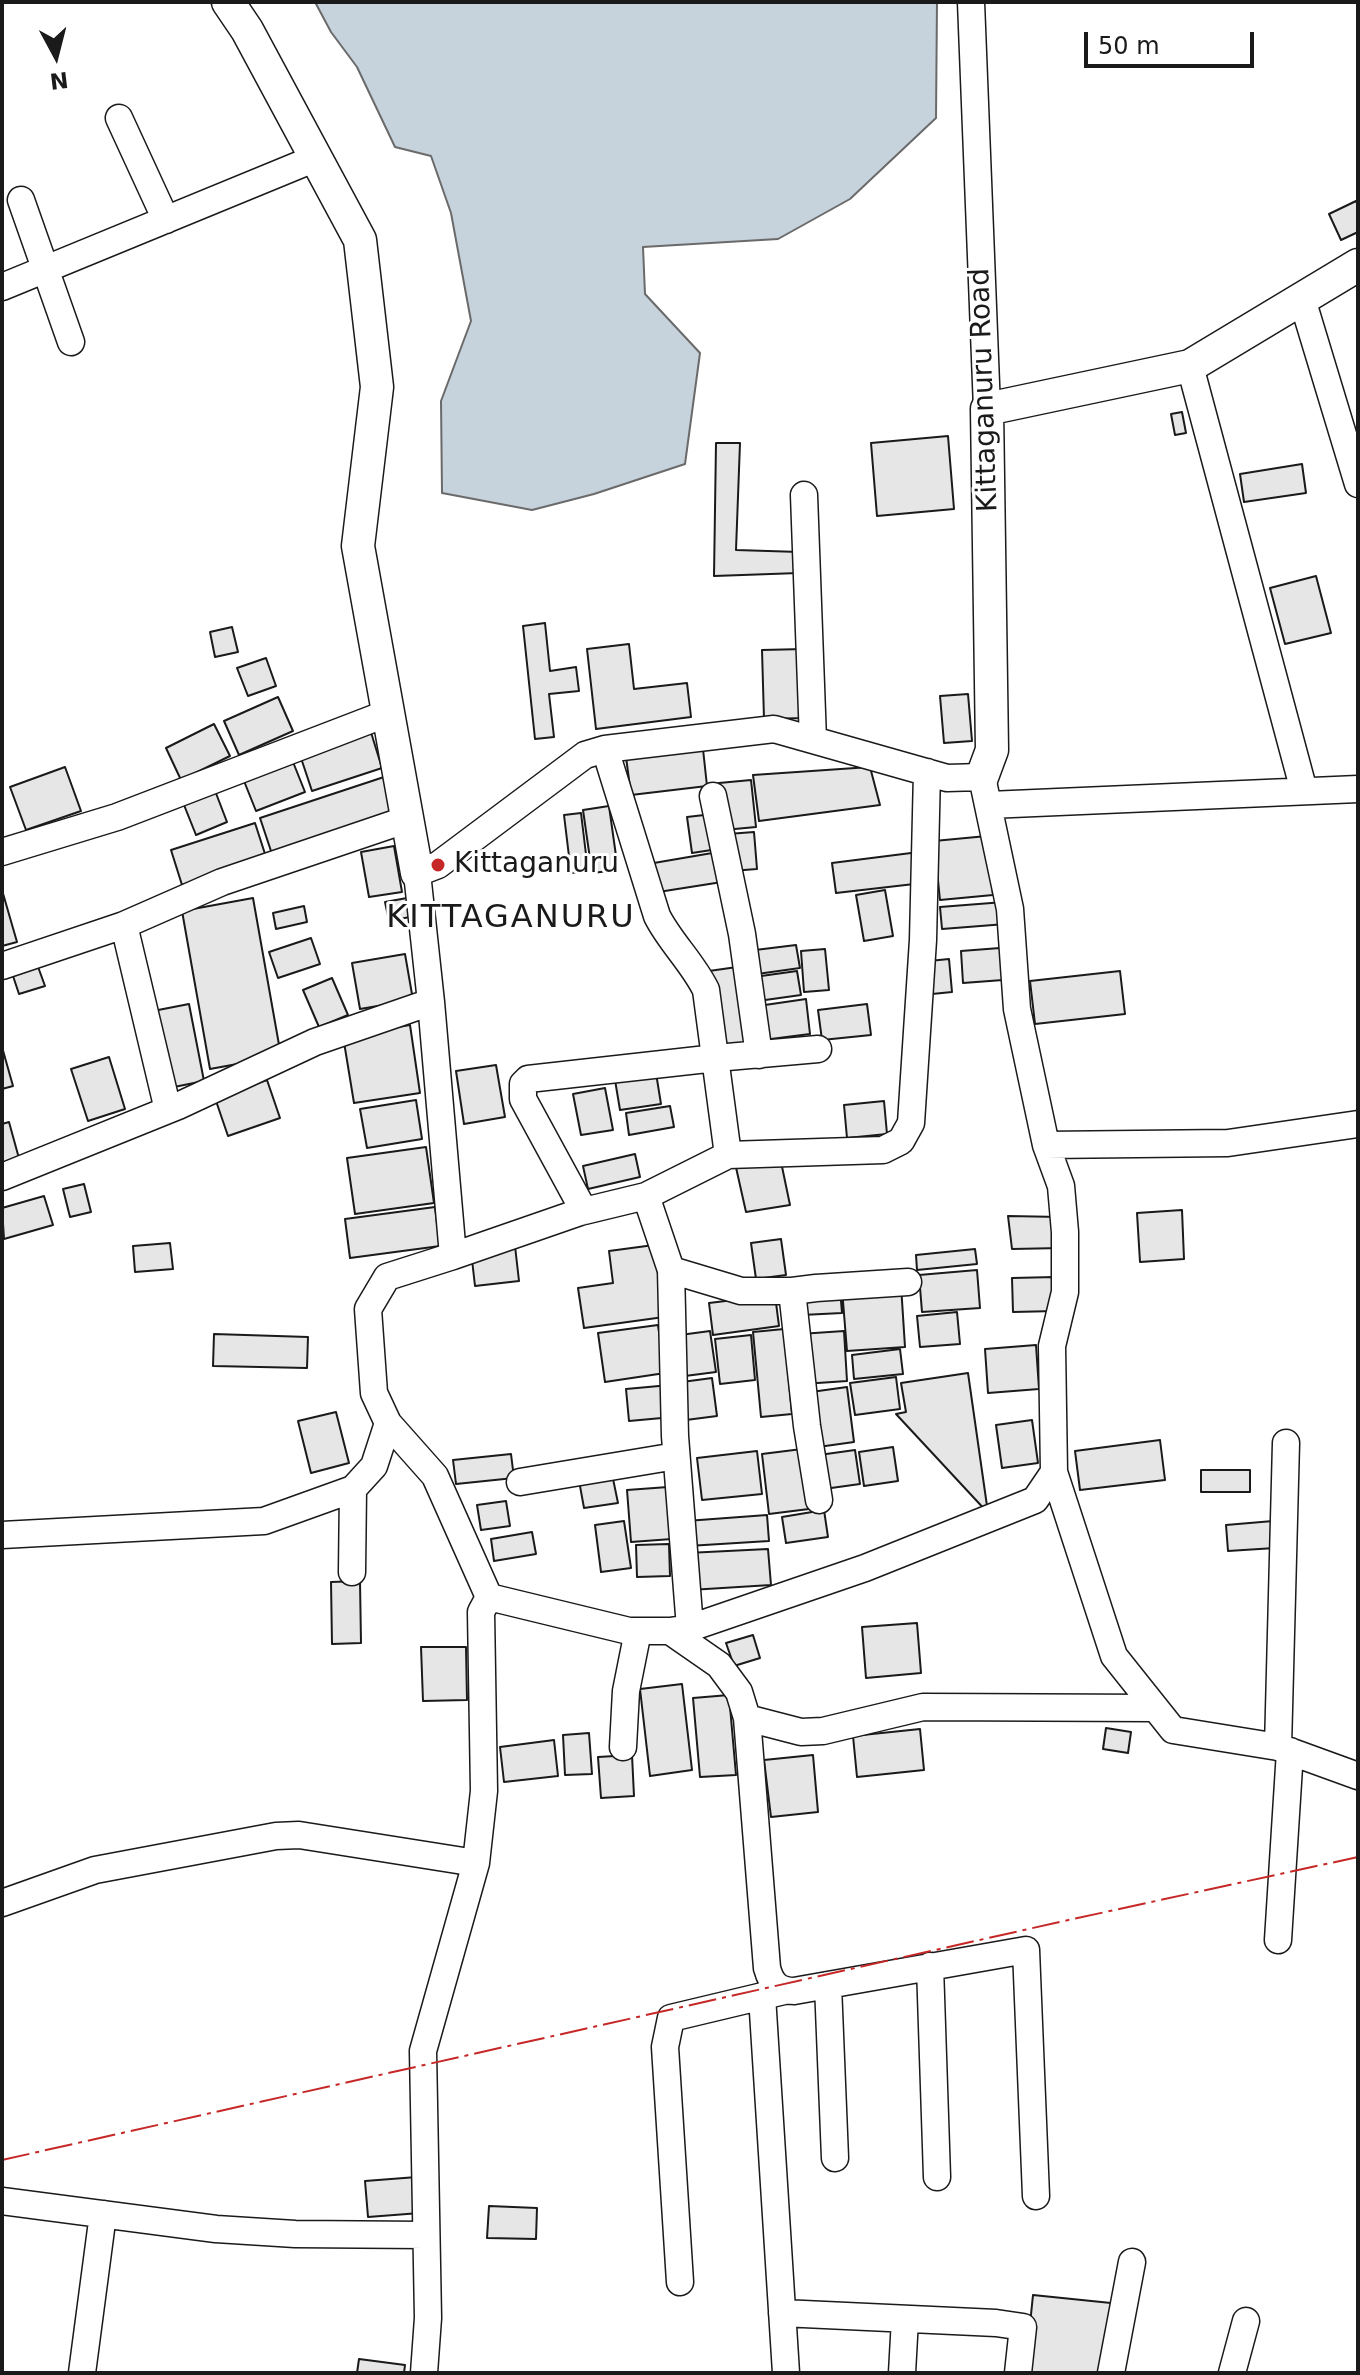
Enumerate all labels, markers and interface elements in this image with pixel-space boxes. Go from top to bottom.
north arrow [16,16,96,96]
scale bar [1088,16,1258,66]
text: 50 m [1098,32,1160,60]
text: N [48,67,70,94]
street label: Kittaganuru Road [964,267,1006,513]
place label: Kittaganuru [454,848,619,882]
marker: Kittaganuru [429,856,447,874]
district label: KITTAGANURU [386,900,636,938]

